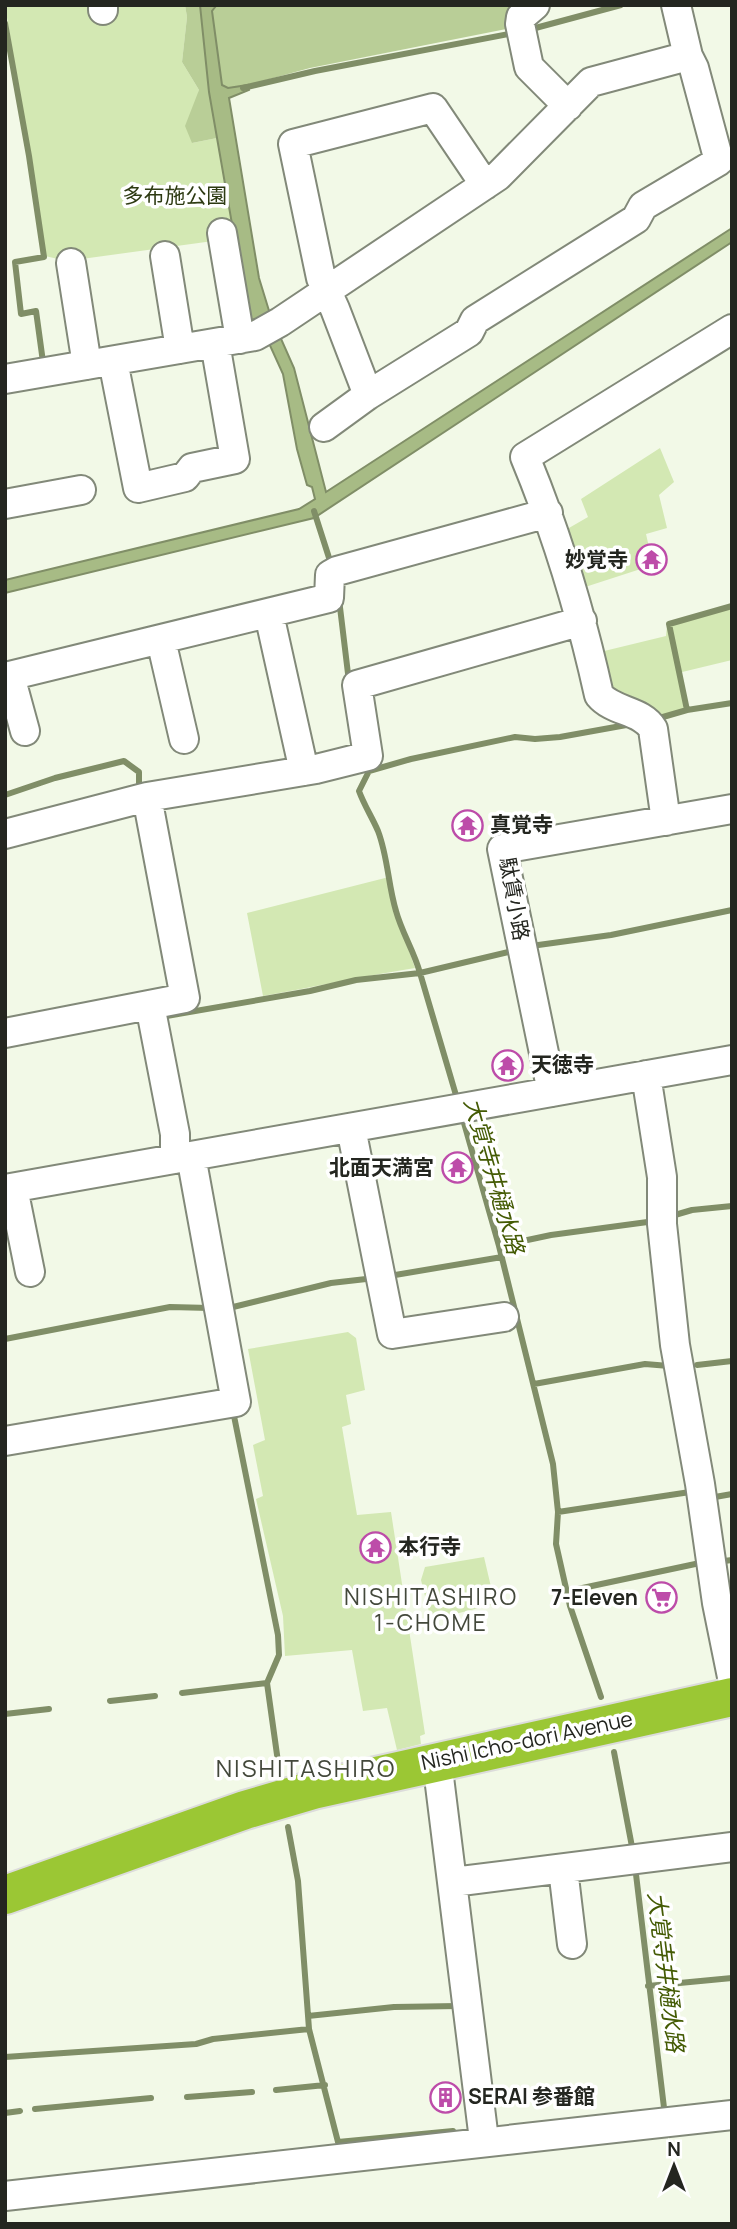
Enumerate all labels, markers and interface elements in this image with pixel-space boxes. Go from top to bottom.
park label: 多布施公園 [123,181,228,209]
temple icon: 妙覚寺 [634,543,668,577]
place label: 妙覚寺 [565,545,628,573]
temple icon: 真覚寺 [450,808,484,842]
place label: 真覚寺 [490,810,553,838]
street label: 駄賃小路 [494,855,536,943]
temple icon: 天徳寺 [491,1048,525,1082]
place label: 天徳寺 [531,1050,594,1078]
water label: 大覚寺井樋水路 [457,1094,533,1259]
temple icon: 北面天満宮 [440,1151,474,1185]
place label: 北面天満宮 [329,1153,434,1181]
temple icon: 本行寺 [358,1530,392,1564]
place label: 本行寺 [398,1532,461,1560]
district label: NISHITASHIRO 1-CHOME [344,1580,518,1638]
supermarket icon: 7-Eleven [644,1581,678,1615]
place label: 7-Eleven [551,1583,638,1611]
street label: Nishi Icho-dori Avenue [418,1704,635,1776]
district label: NISHITASHIRO [216,1751,396,1784]
water label: 大覚寺井樋水路 [641,1890,693,2056]
building icon: SERAI 参番館 [428,2080,462,2114]
place label: SERAI 参番館 [468,2082,595,2110]
north arrow [639,2131,709,2201]
text: N [667,2136,681,2162]

